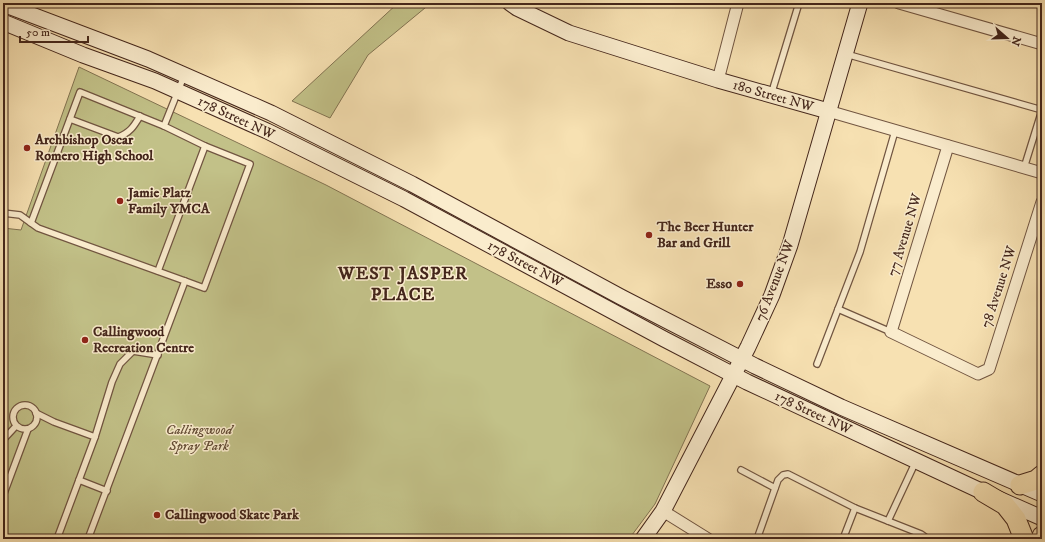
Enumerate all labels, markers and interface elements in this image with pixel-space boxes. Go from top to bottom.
scale bar [20,18,88,44]
north arrow [987,18,1027,58]
text: 50 m [26,25,50,40]
text: N [1007,34,1024,48]
street label: 180 Street NW [731,76,816,116]
street label: 178 Street NW [195,92,278,144]
place label: Archbishop Oscar Romero High School [34,131,154,165]
marker: Archbishop Oscar Romero High School [22,143,32,153]
place label: Jamie Platz Family YMCA [126,184,211,218]
street label: 77 Avenue NW [884,191,926,278]
marker: Jamie Platz Family YMCA [115,196,125,206]
place label: The Beer Hunter Bar and Grill [656,218,754,252]
marker: The Beer Hunter Bar and Grill [644,230,654,240]
street label: 178 Street NW [484,237,566,292]
street label: 76 Avenue NW [751,238,799,324]
street label: 78 Avenue NW [977,244,1021,330]
district label: WEST JASPER PLACE [337,263,468,306]
place label: Esso [706,275,732,293]
marker: Esso [735,279,745,289]
place label: Callingwood Recreation Centre [93,323,194,357]
marker: Callingwood Recreation Centre [80,335,90,345]
street label: 178 Street NW [772,387,855,439]
park label: Callingwood Spray Park [166,421,235,455]
place label: Callingwood Skate Park [165,506,300,524]
marker: Callingwood Skate Park [152,510,162,520]

